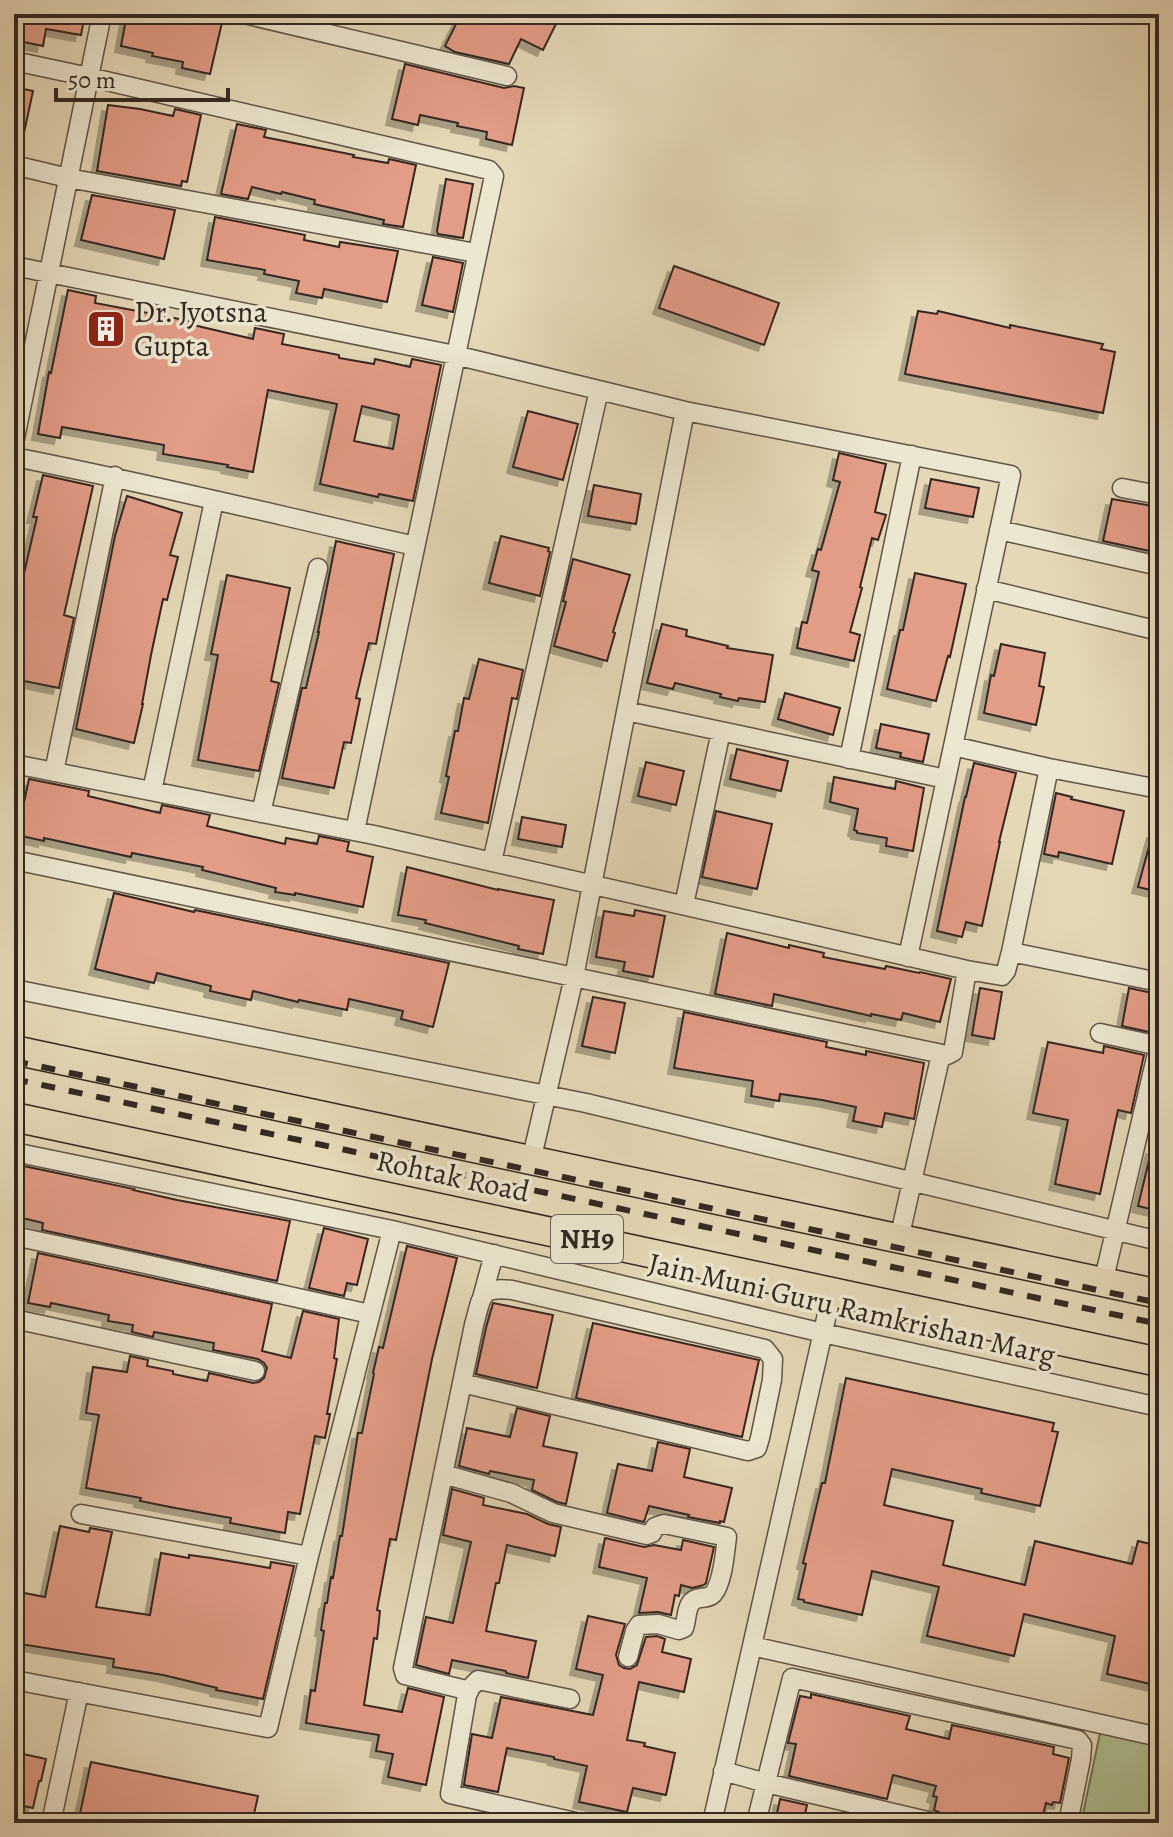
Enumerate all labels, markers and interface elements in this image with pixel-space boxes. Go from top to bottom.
scale bar [56,52,228,102]
text: 50 m [68,64,116,96]
place label: Dr. Jyotsna Gupta [134,292,268,366]
building icon: Dr. Jyotsna Gupta [85,308,127,350]
street label: Rohtak Road [373,1140,534,1212]
road number: NH9 [551,1215,623,1263]
street label: Jain Muni Guru Ramkrishan Marg [645,1243,1059,1375]

